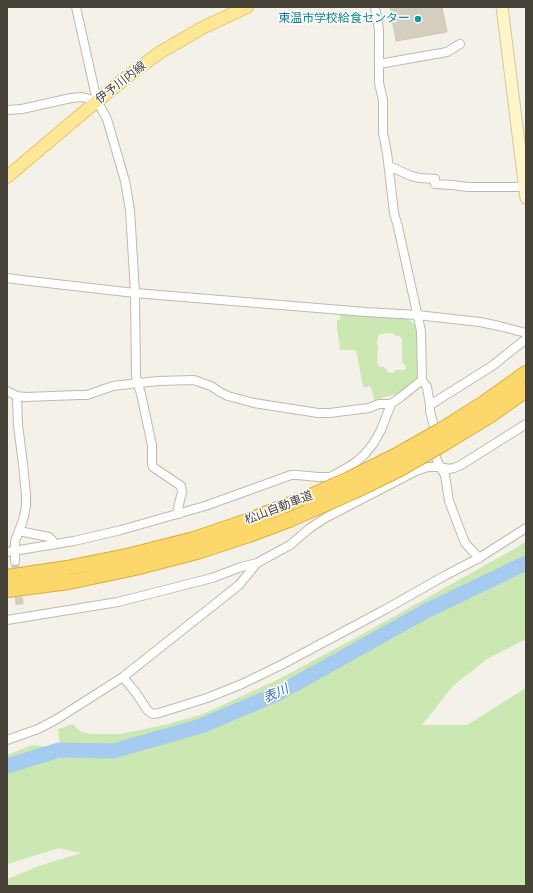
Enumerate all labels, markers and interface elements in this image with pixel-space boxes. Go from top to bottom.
place label: 東温市学校給食センター [278,12,410,26]
marker: 東温市学校給食センター [413,14,423,24]
street label: 伊予川内線 [93,59,149,107]
street label: 松山自動車道 [243,488,315,528]
water label: 表川 [261,681,291,707]

